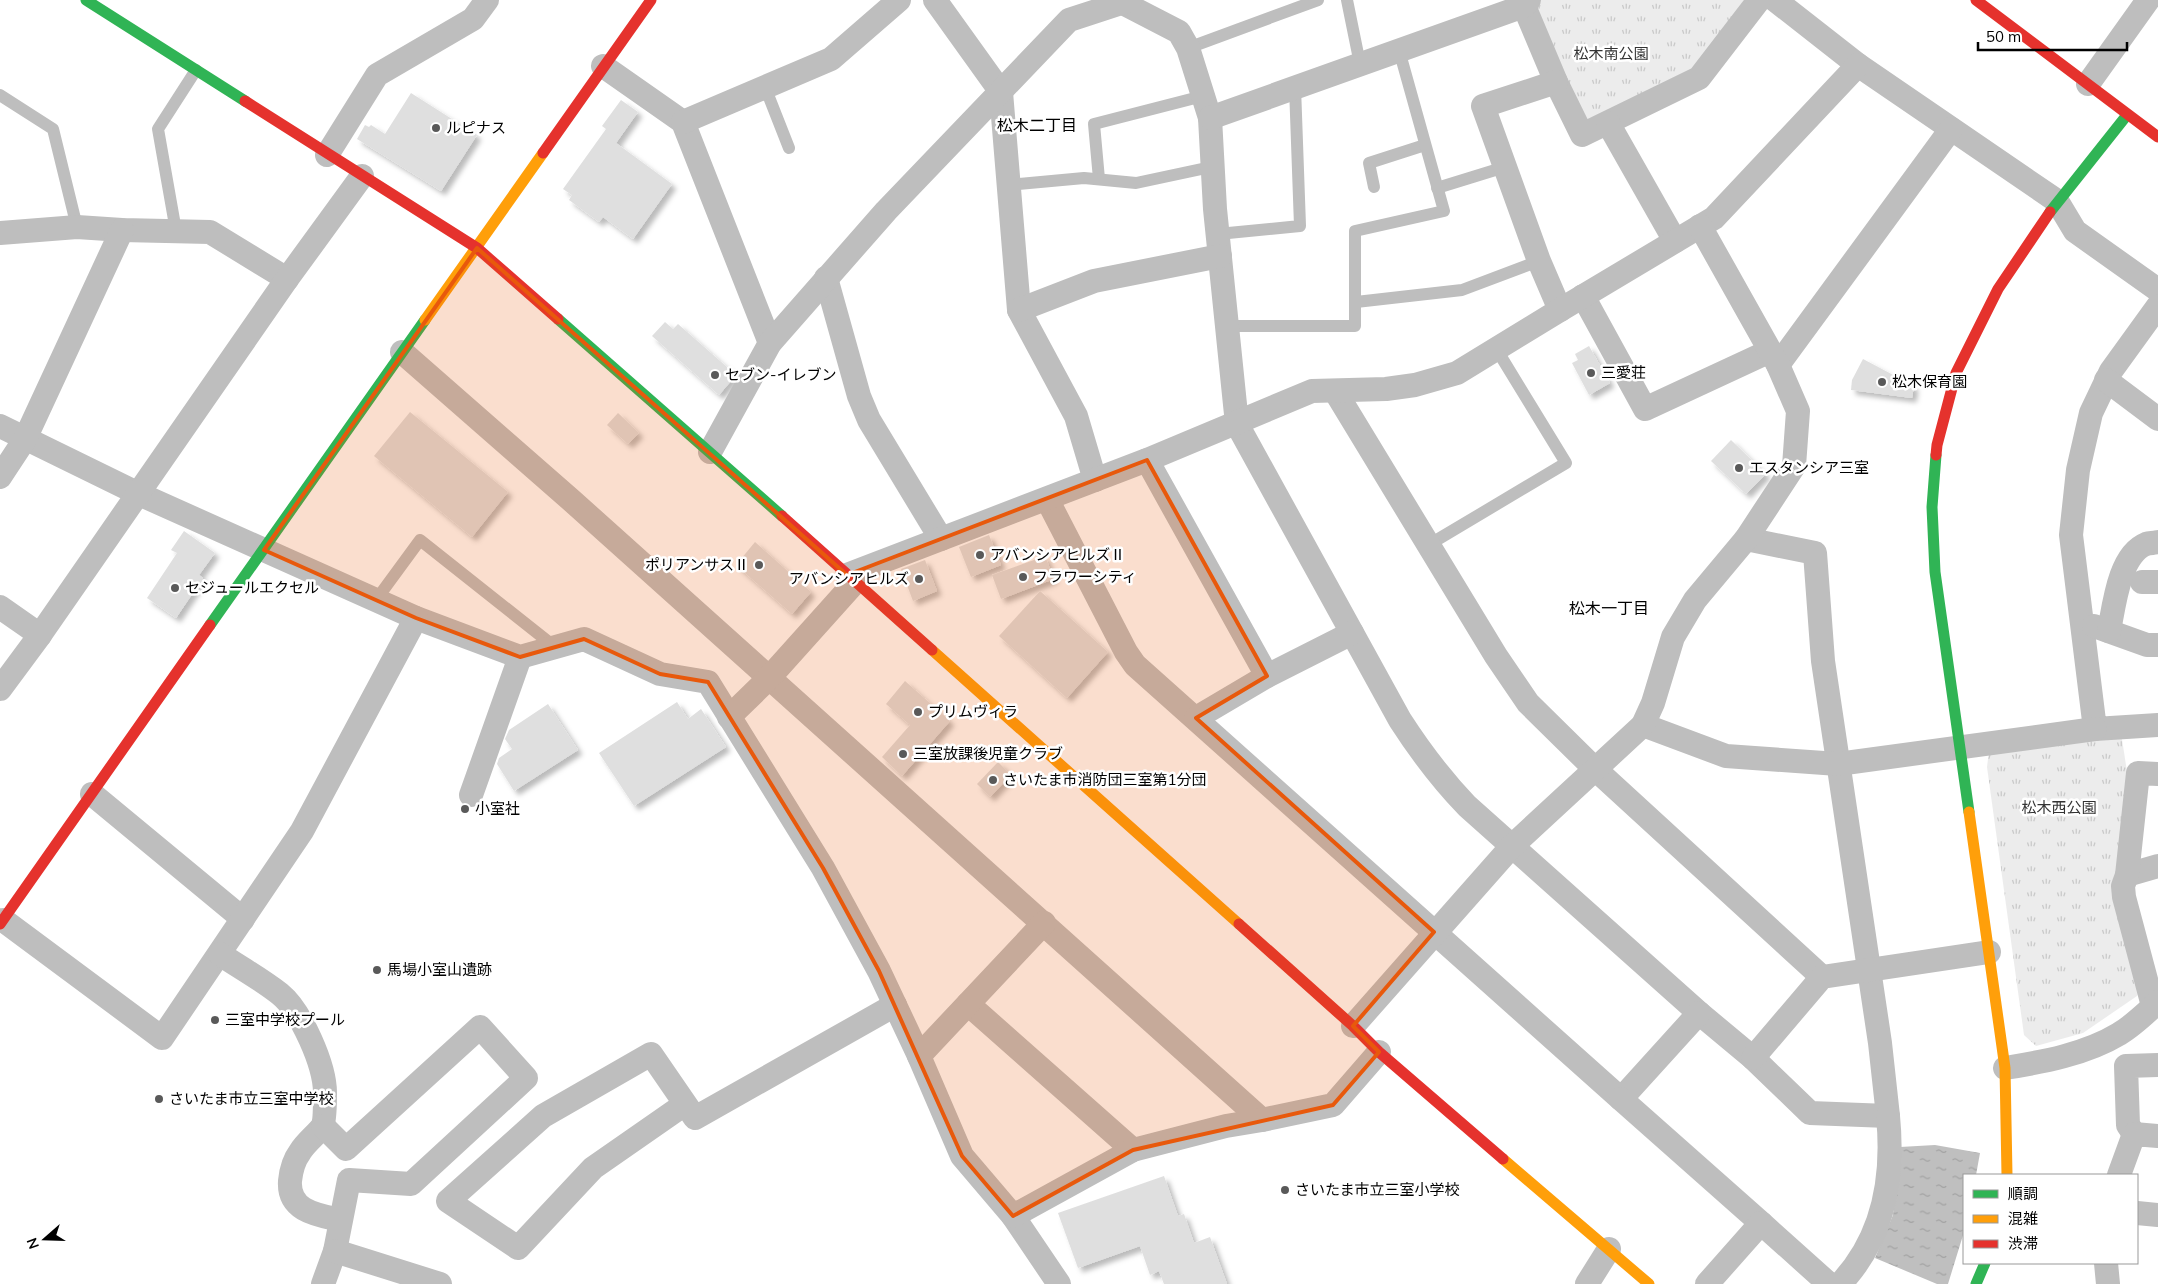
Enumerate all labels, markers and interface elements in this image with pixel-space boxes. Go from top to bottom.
scale bar [1978,20,2127,52]
text: 50 m [1986,27,2021,46]
park label: 松木南公園 [1573,44,1649,63]
district label: 松木二丁目 [997,115,1077,135]
place label: ルピナス [446,118,506,137]
marker: ルピナス [430,122,442,134]
place label: 三愛荘 [1601,363,1646,382]
place label: セブン-イレブン [725,365,836,384]
marker: 三愛荘 [1585,367,1597,379]
marker: セブン-イレブン [709,369,721,381]
place label: 松木保育園 [1892,372,1967,391]
marker: 松木保育園 [1876,376,1888,388]
place label: エスタンシア三室 [1749,458,1869,477]
marker: エスタンシア三室 [1733,462,1745,474]
place label: アバンシアヒルズⅡ [990,545,1125,564]
marker: アバンシアヒルズⅡ [974,549,986,561]
place label: ポリアンサスⅡ [645,555,749,574]
marker: ポリアンサスⅡ [753,559,765,571]
place label: フラワーシティ [1033,567,1137,586]
place label: アバンシアヒルズ [789,569,909,588]
marker: フラワーシティ [1017,571,1029,583]
marker: アバンシアヒルズ [913,573,925,585]
place label: セジュールエクセル [185,578,319,597]
marker: セジュールエクセル [169,582,181,594]
district label: 松木一丁目 [1569,598,1649,618]
place label: プリムヴィラ [928,702,1018,721]
marker: プリムヴィラ [912,706,924,718]
place label: 三室放課後児童クラブ [913,744,1063,763]
marker: 三室放課後児童クラブ [897,748,909,760]
place label: さいたま市消防団三室第1分団 [1003,770,1207,789]
marker: さいたま市消防団三室第1分団 [987,774,999,786]
park label: 松木西公園 [2021,798,2097,817]
place label: 小室社 [475,799,520,818]
marker: 小室社 [459,803,471,815]
place label: 馬場小室山遺跡 [387,960,492,979]
marker: 馬場小室山遺跡 [371,964,383,976]
place label: 三室中学校プール [225,1010,345,1029]
marker: 三室中学校プール [209,1014,221,1026]
place label: さいたま市立三室中学校 [169,1089,334,1108]
marker: さいたま市立三室中学校 [153,1093,165,1105]
legend [1963,1174,2138,1264]
place label: さいたま市立三室小学校 [1295,1180,1460,1199]
marker: さいたま市立三室小学校 [1279,1184,1291,1196]
text: 順調 [2008,1184,2038,1203]
text: 混雑 [2008,1209,2038,1228]
north arrow [20,1214,70,1264]
text: 渋滞 [2008,1234,2038,1253]
text: N [23,1235,43,1251]

